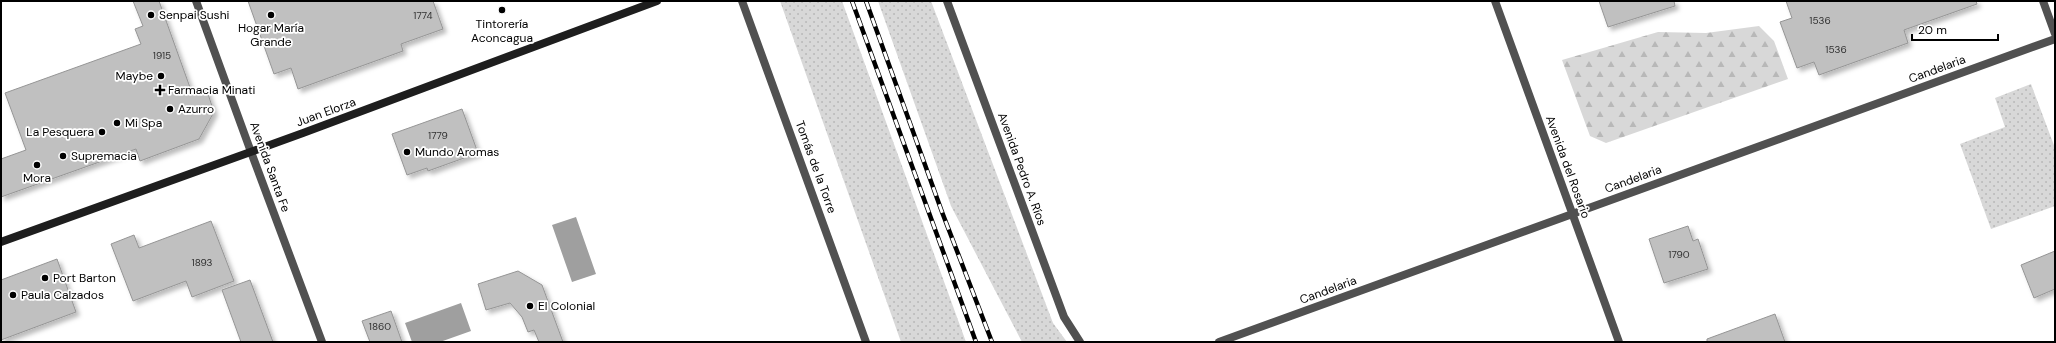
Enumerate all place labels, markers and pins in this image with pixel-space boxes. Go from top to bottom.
marker: Tintorería Aconcagua [497,5,507,15]
place label: Senpai Sushi [159,7,230,23]
marker: Senpai Sushi [146,10,156,20]
marker: Hogar María Grande [266,10,276,20]
place label: Tintorería Aconcagua [471,16,533,46]
place label: Hogar María Grande [238,20,304,50]
place label: Maybe [116,68,153,84]
marker: Maybe [156,71,166,81]
place label: Farmacia Minati [168,82,256,98]
marker: Farmacia Minati [155,85,165,95]
place label: Azurro [178,101,214,117]
marker: Azurro [165,104,175,114]
place label: Mi Spa [125,115,162,131]
marker: Mi Spa [112,118,122,128]
place label: La Pesquera [26,124,94,140]
marker: La Pesquera [97,127,107,137]
place label: Mundo Aromas [415,144,499,160]
marker: Mundo Aromas [402,147,412,157]
place label: Supremacia [71,148,137,164]
marker: Supremacia [58,151,68,161]
marker: Mora [32,160,42,170]
place label: Mora [23,170,51,186]
place label: Port Barton [53,270,116,286]
marker: Port Barton [40,273,50,283]
place label: Paula Calzados [21,287,104,303]
marker: Paula Calzados [8,290,18,300]
place label: El Colonial [538,298,595,314]
marker: El Colonial [525,301,535,311]

